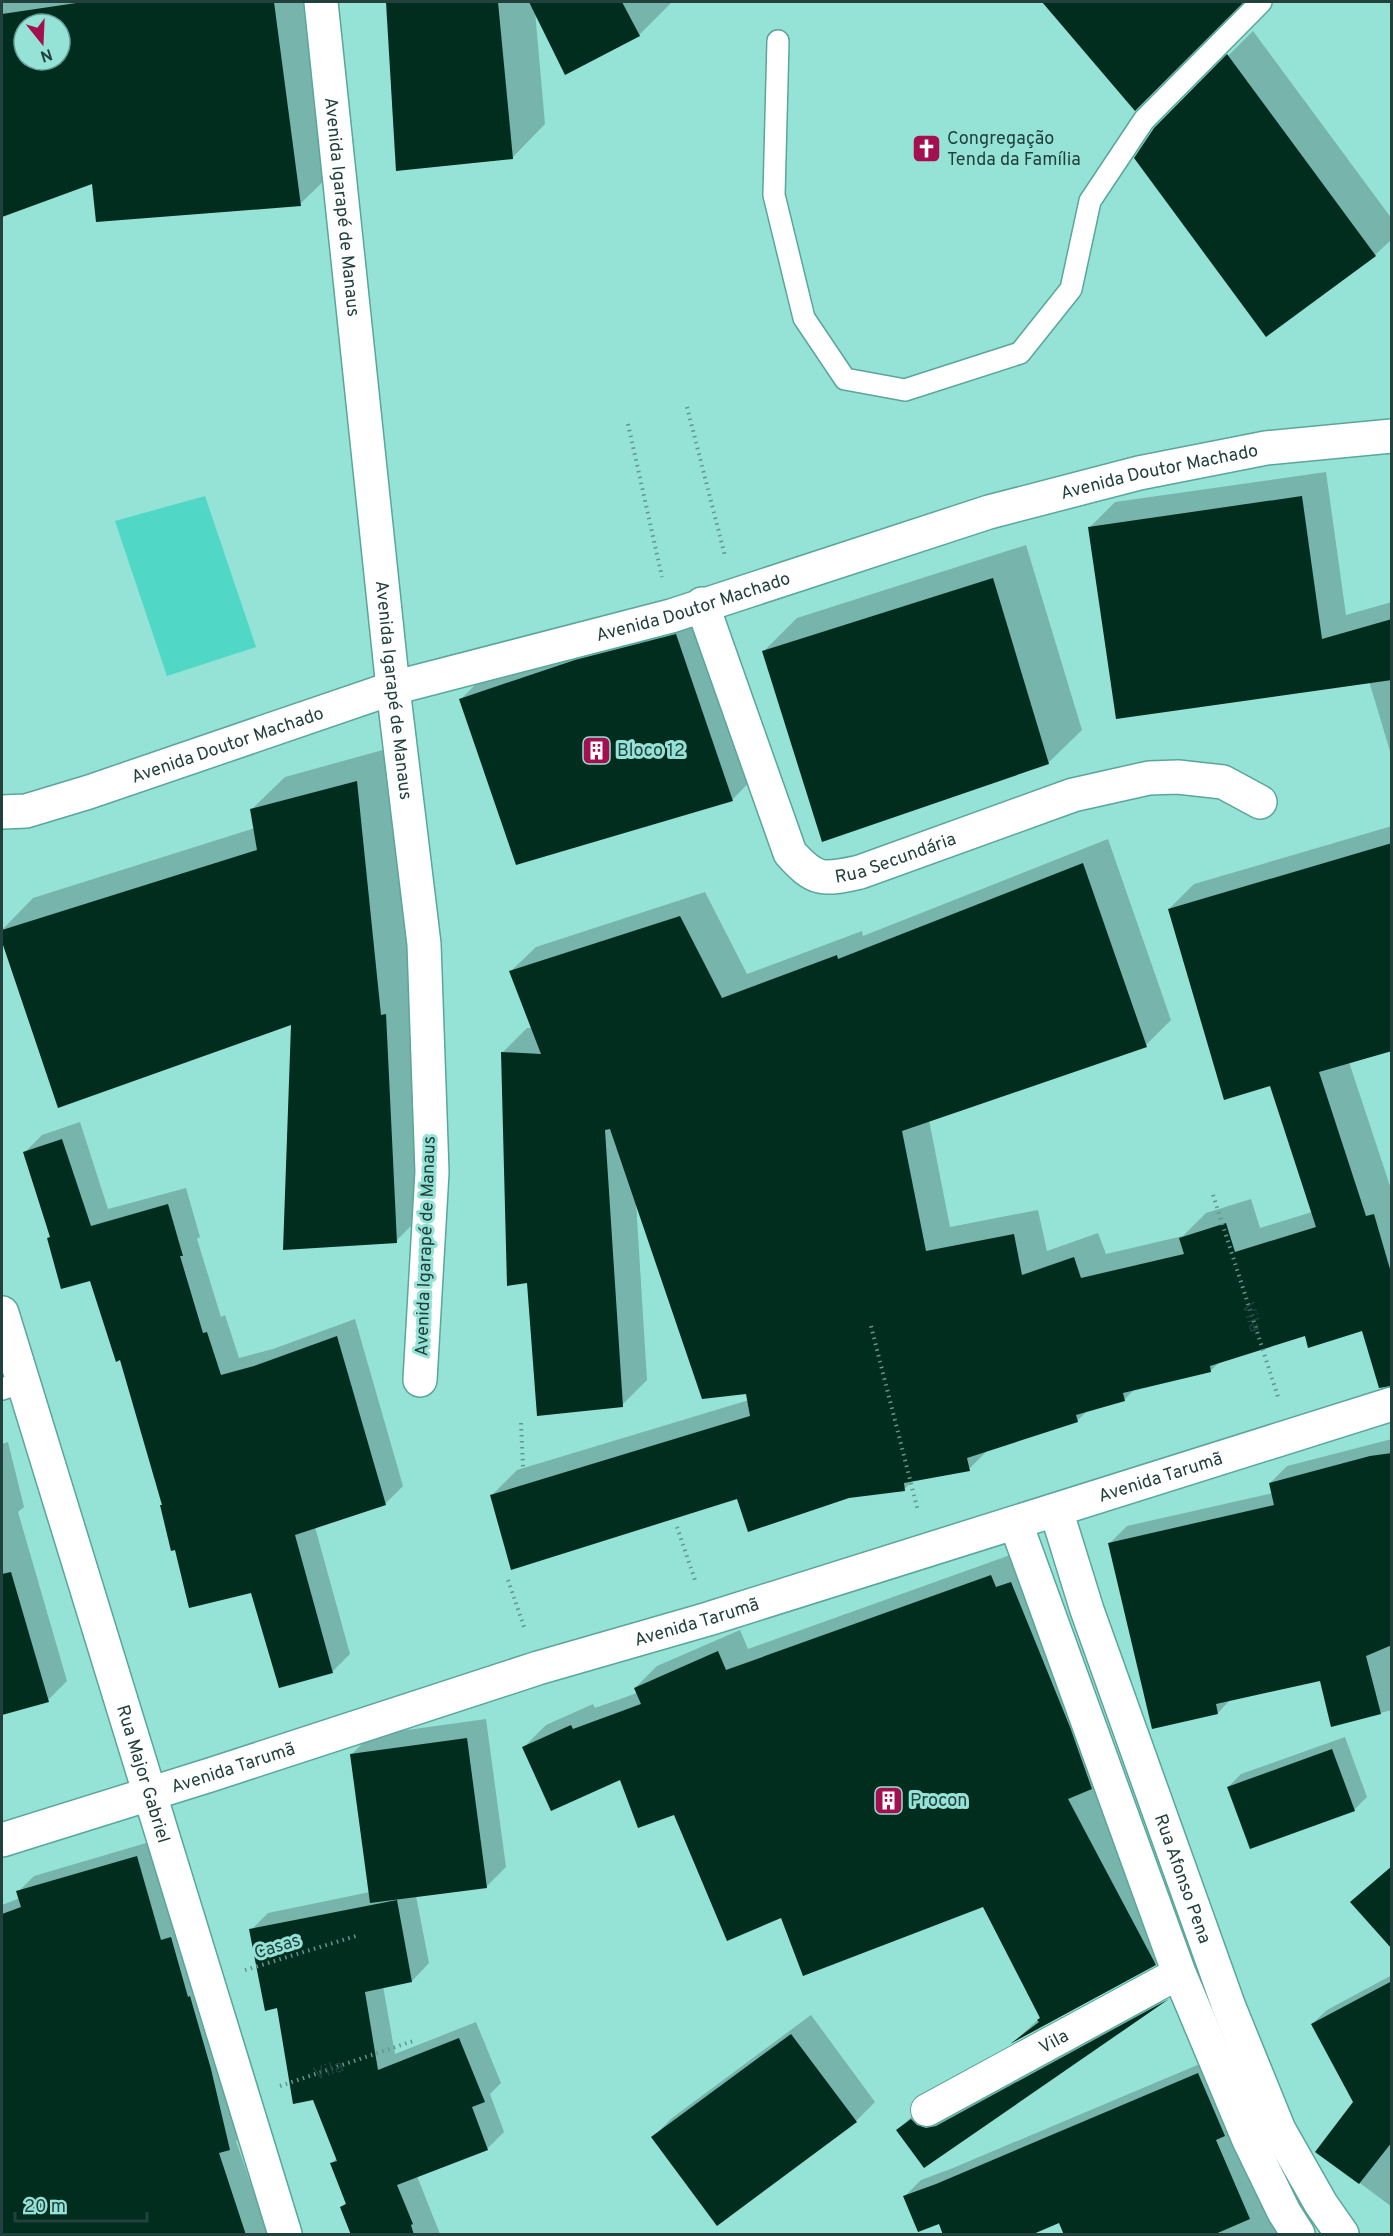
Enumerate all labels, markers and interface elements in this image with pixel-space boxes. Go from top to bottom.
north arrow [12,12,72,72]
text: N [37,43,55,66]
street label: Avenida Igarapé de Manaus [318,96,364,318]
place label: Congregação Tenda da Família [947,128,1081,172]
church icon: Congregação Tenda da Família [910,132,942,164]
street label: Avenida Doutor Machado [1058,440,1260,506]
street label: Avenida Doutor Machado [594,568,794,648]
street label: Avenida Igarapé de Manaus [369,579,416,801]
street label: Avenida Doutor Machado [129,703,327,790]
building icon: Bloco 12 [580,734,612,766]
place label: Bloco 12 [617,740,685,763]
street label: Rua Secundária [833,828,959,890]
street label: Avenida Igarapé de Manaus [411,1135,442,1357]
street label: Vila [1235,1299,1266,1335]
street label: Avenida Tarumã [1096,1448,1226,1509]
street label: Avenida Tarumã [632,1594,762,1653]
street label: Rua Major Gabriel [110,1702,174,1846]
street label: Avenida Tarumã [168,1738,298,1799]
building icon: Procon [873,1784,905,1816]
place label: Procon [910,1790,967,1813]
street label: Rua Afonso Pena [1148,1811,1215,1947]
street label: Casas [251,1930,303,1965]
street label: Vila [1035,2025,1073,2060]
street label: Vila [311,2055,347,2087]
scale bar [15,2185,147,2223]
text: 20 m [24,2196,66,2219]

